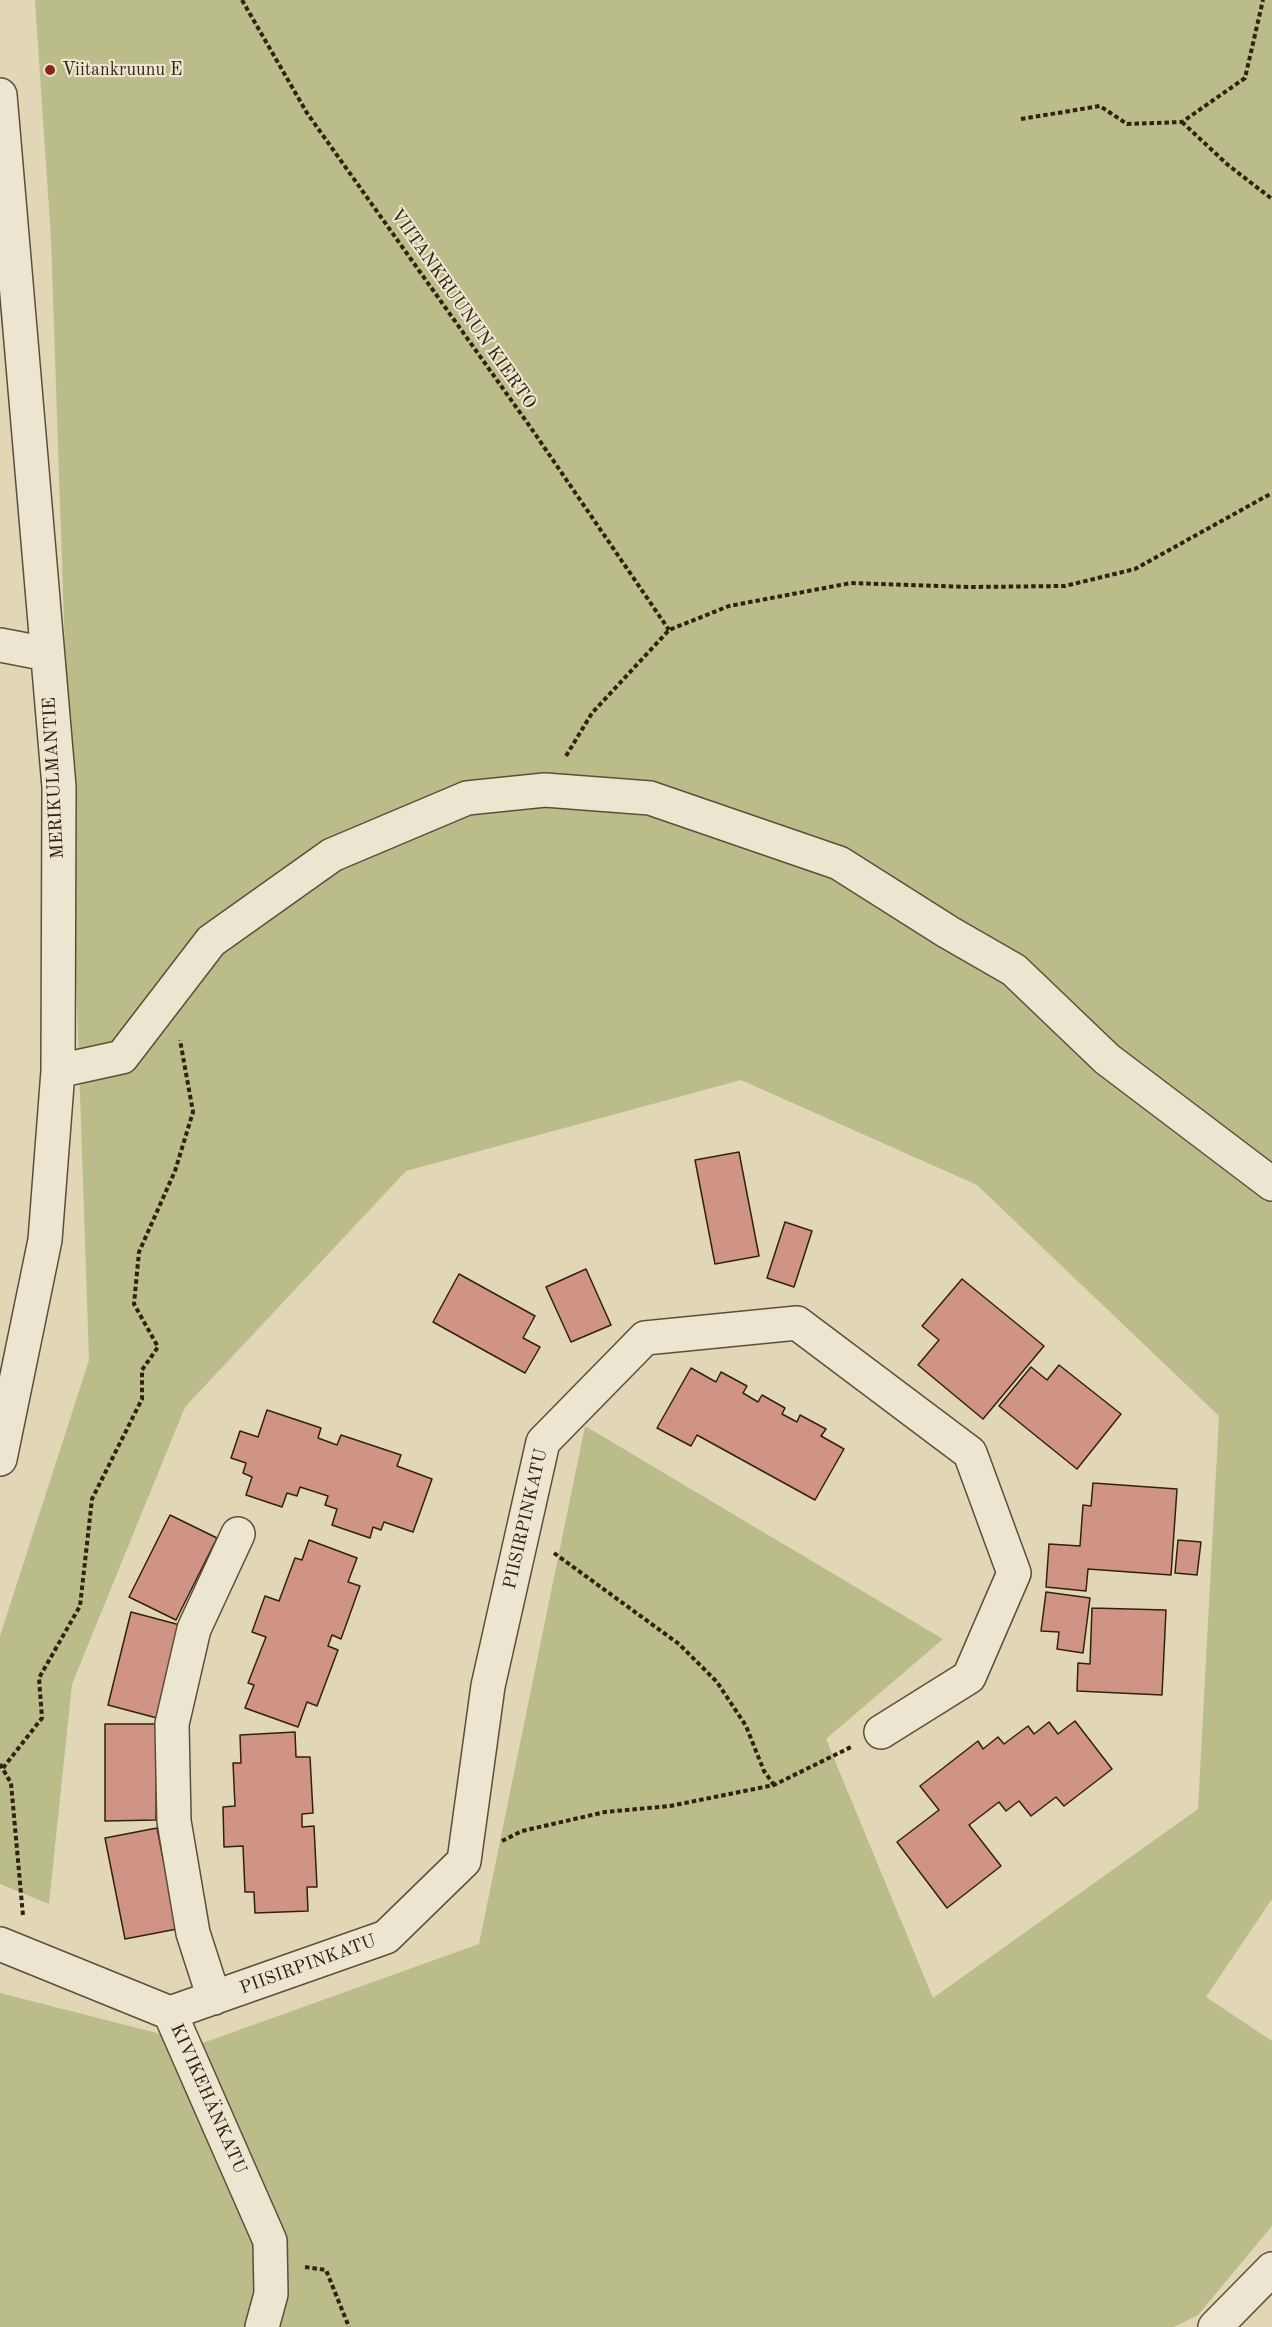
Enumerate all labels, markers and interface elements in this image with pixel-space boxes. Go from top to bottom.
place label: Viitankruunu E [62,59,182,81]
marker: Viitankruunu E [43,63,57,77]
street label: VIITANKRUUNUN KIERTO [386,205,540,413]
street label: MERIKULMANTIE [39,696,69,860]
street label: PIISIRPINKATU [499,1447,553,1591]
street label: PIISIRPINKATU [237,1930,379,2000]
street label: KIVIKEHÄNKATU [165,2021,251,2177]

